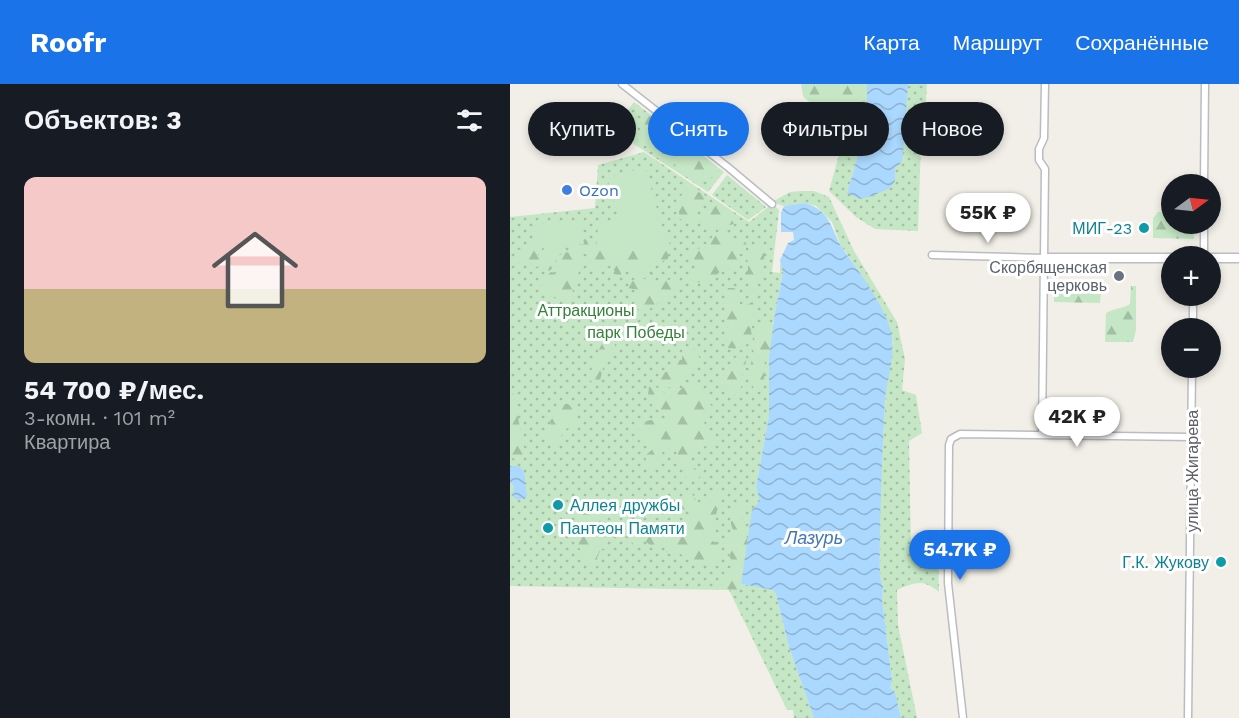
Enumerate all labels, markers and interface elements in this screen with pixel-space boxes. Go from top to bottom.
text: Roofr [30,26,106,59]
text: Карта [864,30,920,55]
text: Маршрут [953,30,1042,55]
text: Сохранённые [1075,30,1209,55]
chip: Купить [528,102,636,156]
chip: Снять [648,102,749,156]
chip: Фильтры [761,102,889,156]
chip: Новое [901,102,1004,156]
icon: filters [453,104,486,137]
text: Объектов: 3 [24,105,182,135]
north arrow [1161,174,1221,234]
map controls [1161,174,1221,378]
place label: Ozon [579,181,619,200]
marker: Ozon [560,183,574,197]
pin: 55K ₽ [946,193,1030,244]
text: 55K ₽ [960,200,1016,224]
icon: home [201,216,309,324]
place label: МИГ-23 [1072,219,1132,238]
marker: МИГ-23 [1137,221,1151,235]
button: + [1161,246,1221,306]
place label: Скорбященская церковь [989,258,1107,295]
marker: Скорбященская церковь [1112,269,1126,283]
park label: Аттракционы [537,301,635,320]
button: − [1161,318,1221,378]
park label: парк Победы [587,323,685,342]
text: 54 700 ₽/мес. [24,375,204,405]
pin: 42K ₽ [1035,397,1119,448]
text: 42K ₽ [1048,404,1106,428]
text: 3-комн. · 101 m² [24,406,175,430]
street label: улица Жигарева [1183,410,1202,532]
text: Квартира [24,430,110,454]
place label: Аллея дружбы [570,496,680,515]
marker: Аллея дружбы [551,498,565,512]
place label: Пантеон Памяти [560,519,685,538]
marker: Пантеон Памяти [541,521,555,535]
water label: Лазурь [784,527,843,548]
pin: 54.7K ₽ [905,530,1015,581]
text: 54.7K ₽ [923,537,997,561]
place label: Г.К. Жукову [1122,553,1209,572]
marker: Г.К. Жукову [1214,555,1228,569]

